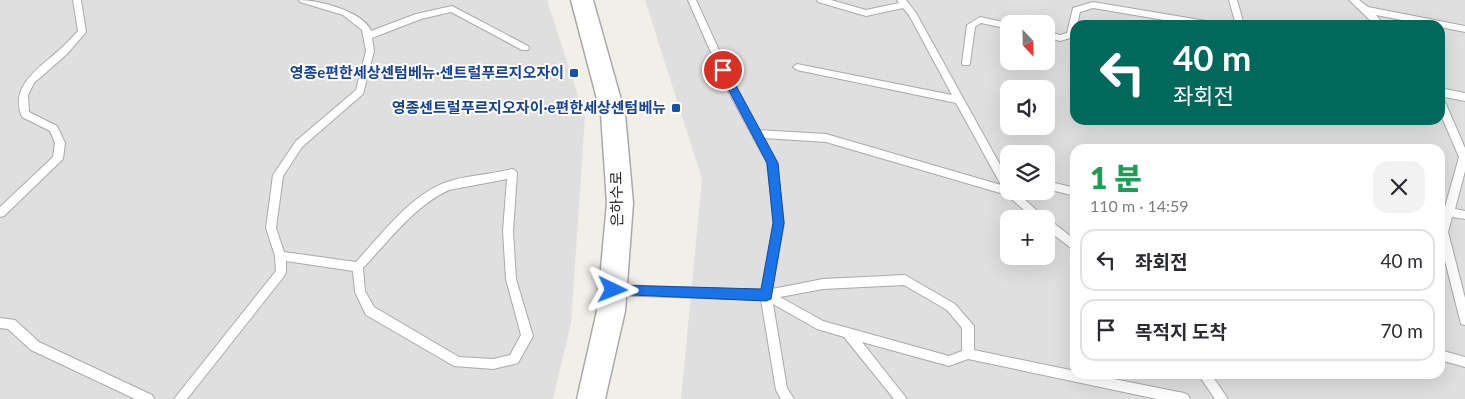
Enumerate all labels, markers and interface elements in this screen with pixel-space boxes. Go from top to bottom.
north arrow [1000,15,1055,70]
map controls [1000,15,1055,265]
text: 40 m [1173,36,1251,78]
icon: left [1090,40,1155,105]
pin [702,49,744,91]
icon: arrive [709,56,737,84]
place label: 영종e편한세상센텀베뉴·센트럴푸르지오자이 [290,63,564,81]
marker: 영종e편한세상센텀베뉴·센트럴푸르지오자이 [568,67,580,79]
button: sound [1000,80,1055,135]
text: 좌회전 [1173,82,1234,109]
place label: 영종센트럴푸르지오자이·e편한세상센텀베뉴 [392,98,666,116]
marker: 영종센트럴푸르지오자이·e편한세상센텀베뉴 [670,102,682,114]
button: layers [1000,145,1055,200]
text: 1 분 [1090,159,1142,195]
button: close [1373,161,1425,213]
street label: 은하수로 [607,171,625,227]
text: 110 m · 14:59 [1090,196,1189,215]
button: + [1000,210,1055,265]
icon: left [1092,246,1120,274]
text: 40 m [1380,249,1423,272]
text: 좌회전 [1135,250,1187,273]
position arrow [586,263,638,315]
icon: arrive [1092,316,1120,344]
text: 70 m [1380,319,1423,342]
text: 목적지 도착 [1135,320,1227,343]

